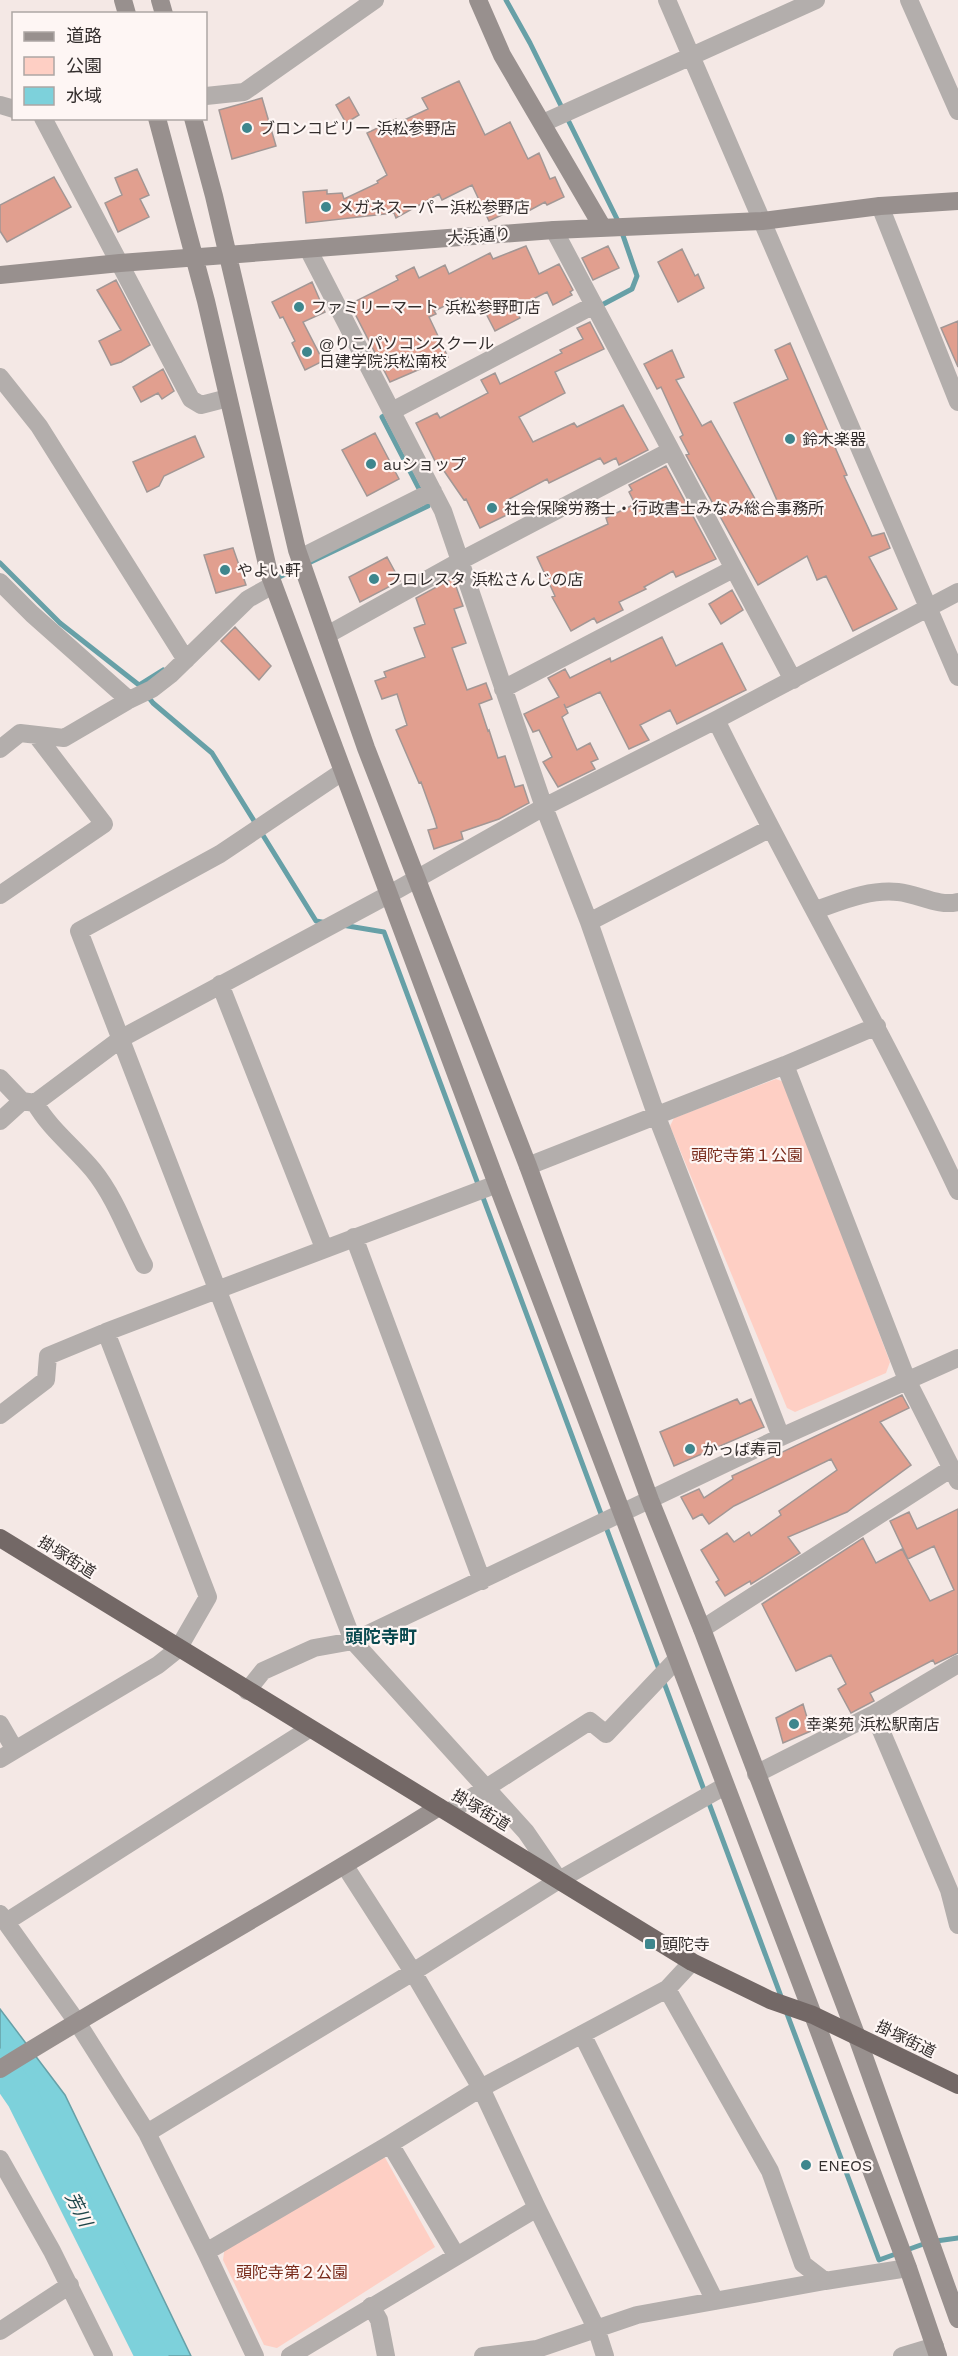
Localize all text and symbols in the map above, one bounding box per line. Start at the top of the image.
legend [12,12,207,120]
text: 道路 [66,25,102,46]
text: 公園 [66,55,102,76]
text: 水域 [66,85,102,106]
place label: ブロンコビリー 浜松参野店 [259,119,456,138]
marker: ブロンコビリー 浜松参野店 [240,121,254,135]
place label: メガネスーパー浜松参野店 [338,198,530,217]
marker: メガネスーパー浜松参野店 [319,200,333,214]
street label: 大浜通り [446,224,512,248]
place label: ファミリーマート 浜松参野町店 [311,298,540,317]
marker: ファミリーマート 浜松参野町店 [292,300,306,314]
place label: @りこパソコンスクール 日建学院浜松南校 [319,334,494,371]
marker: @りこパソコンスクール 日建学院浜松南校 [300,345,314,359]
place label: 鈴木楽器 [802,430,866,449]
marker: 鈴木楽器 [783,432,797,446]
place label: auショップ [383,455,466,474]
marker: auショップ [364,457,378,471]
place label: 社会保険労務士・行政書士みなみ総合事務所 [504,499,824,518]
marker: 社会保険労務士・行政書士みなみ総合事務所 [485,501,499,515]
place label: やよい軒 [237,561,301,580]
marker: やよい軒 [218,563,232,577]
place label: フロレスタ 浜松さんじの店 [386,570,583,589]
marker: フロレスタ 浜松さんじの店 [367,572,381,586]
park label: 頭陀寺第１公園 [691,1146,803,1165]
place label: かっぱ寿司 [702,1440,782,1459]
marker: かっぱ寿司 [683,1442,697,1456]
street label: 掛塚街道 [35,1532,99,1582]
district label: 頭陀寺町 [345,1626,417,1647]
place label: 幸楽苑 浜松駅南店 [806,1715,939,1734]
marker: 幸楽苑 浜松駅南店 [787,1717,801,1731]
street label: 掛塚街道 [449,1785,513,1835]
place label: 頭陀寺 [662,1935,710,1954]
marker: 頭陀寺 [643,1937,657,1951]
street label: 掛塚街道 [873,2016,939,2062]
place label: ENEOS [818,2156,872,2175]
marker: ENEOS [799,2158,813,2172]
water label: 芳川 [61,2188,97,2232]
park label: 頭陀寺第２公園 [236,2263,348,2282]

